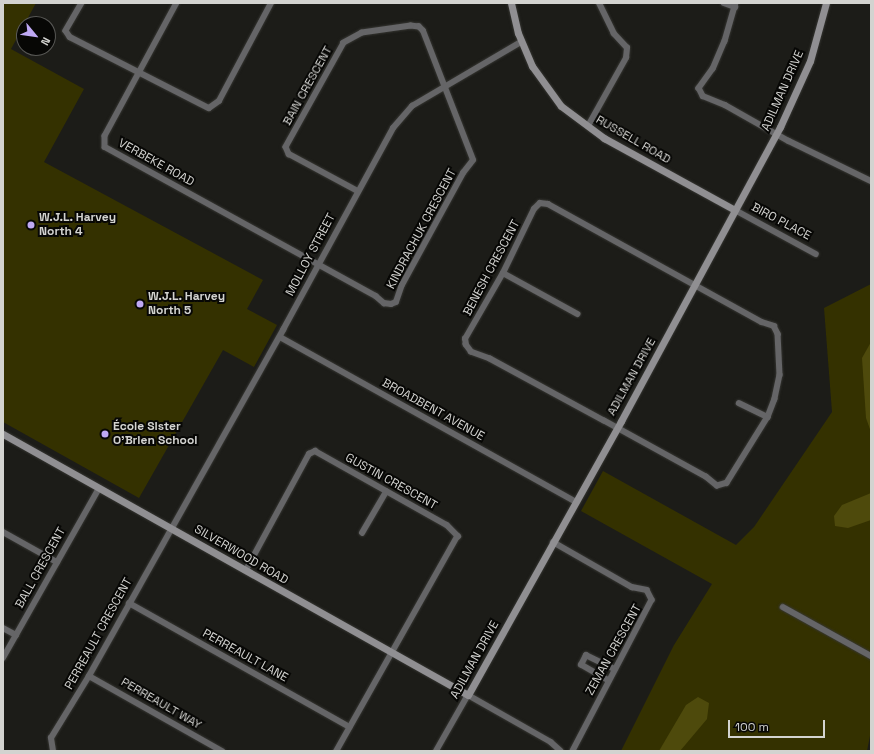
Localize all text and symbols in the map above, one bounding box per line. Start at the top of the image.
north arrow [16,16,56,56]
text: N [38,35,54,48]
street label: BAIN CRESCENT [280,44,336,128]
street label: ADILMAN DRIVE [759,49,807,133]
street label: RUSSELL ROAD [593,113,673,167]
street label: VERBEKE ROAD [116,136,196,190]
street label: KINDRACHUK CRESCENT [384,166,460,292]
street label: BIRO PLACE [749,200,813,244]
place label: W.J.L. Harvey North 4 [39,211,116,239]
street label: MOLLOY STREET [283,211,339,299]
street label: BENESH CRESCENT [461,218,523,318]
marker: W.J.L. Harvey North 4 [26,220,36,230]
place label: W.J.L. Harvey North 5 [148,290,225,318]
marker: W.J.L. Harvey North 5 [135,299,145,309]
street label: ADILMAN DRIVE [605,336,659,418]
street label: BROADBENT AVENUE [379,376,487,444]
place label: École Sister O'Brien School [113,420,197,448]
marker: École Sister O'Brien School [100,429,110,439]
street label: GUSTIN CRESCENT [343,451,439,513]
street label: SILVERWOOD ROAD [192,522,290,588]
street label: BALL CRESCENT [13,525,69,611]
street label: PERREAULT CRESCENT [62,576,136,692]
street label: ZEMAN CRESCENT [583,602,645,698]
street label: ADILMAN DRIVE [448,619,502,701]
street label: PERREAULT LANE [200,627,290,685]
street label: PERREAULT WAY [118,675,204,733]
scale bar [730,712,827,738]
text: 100 m [735,719,769,735]

